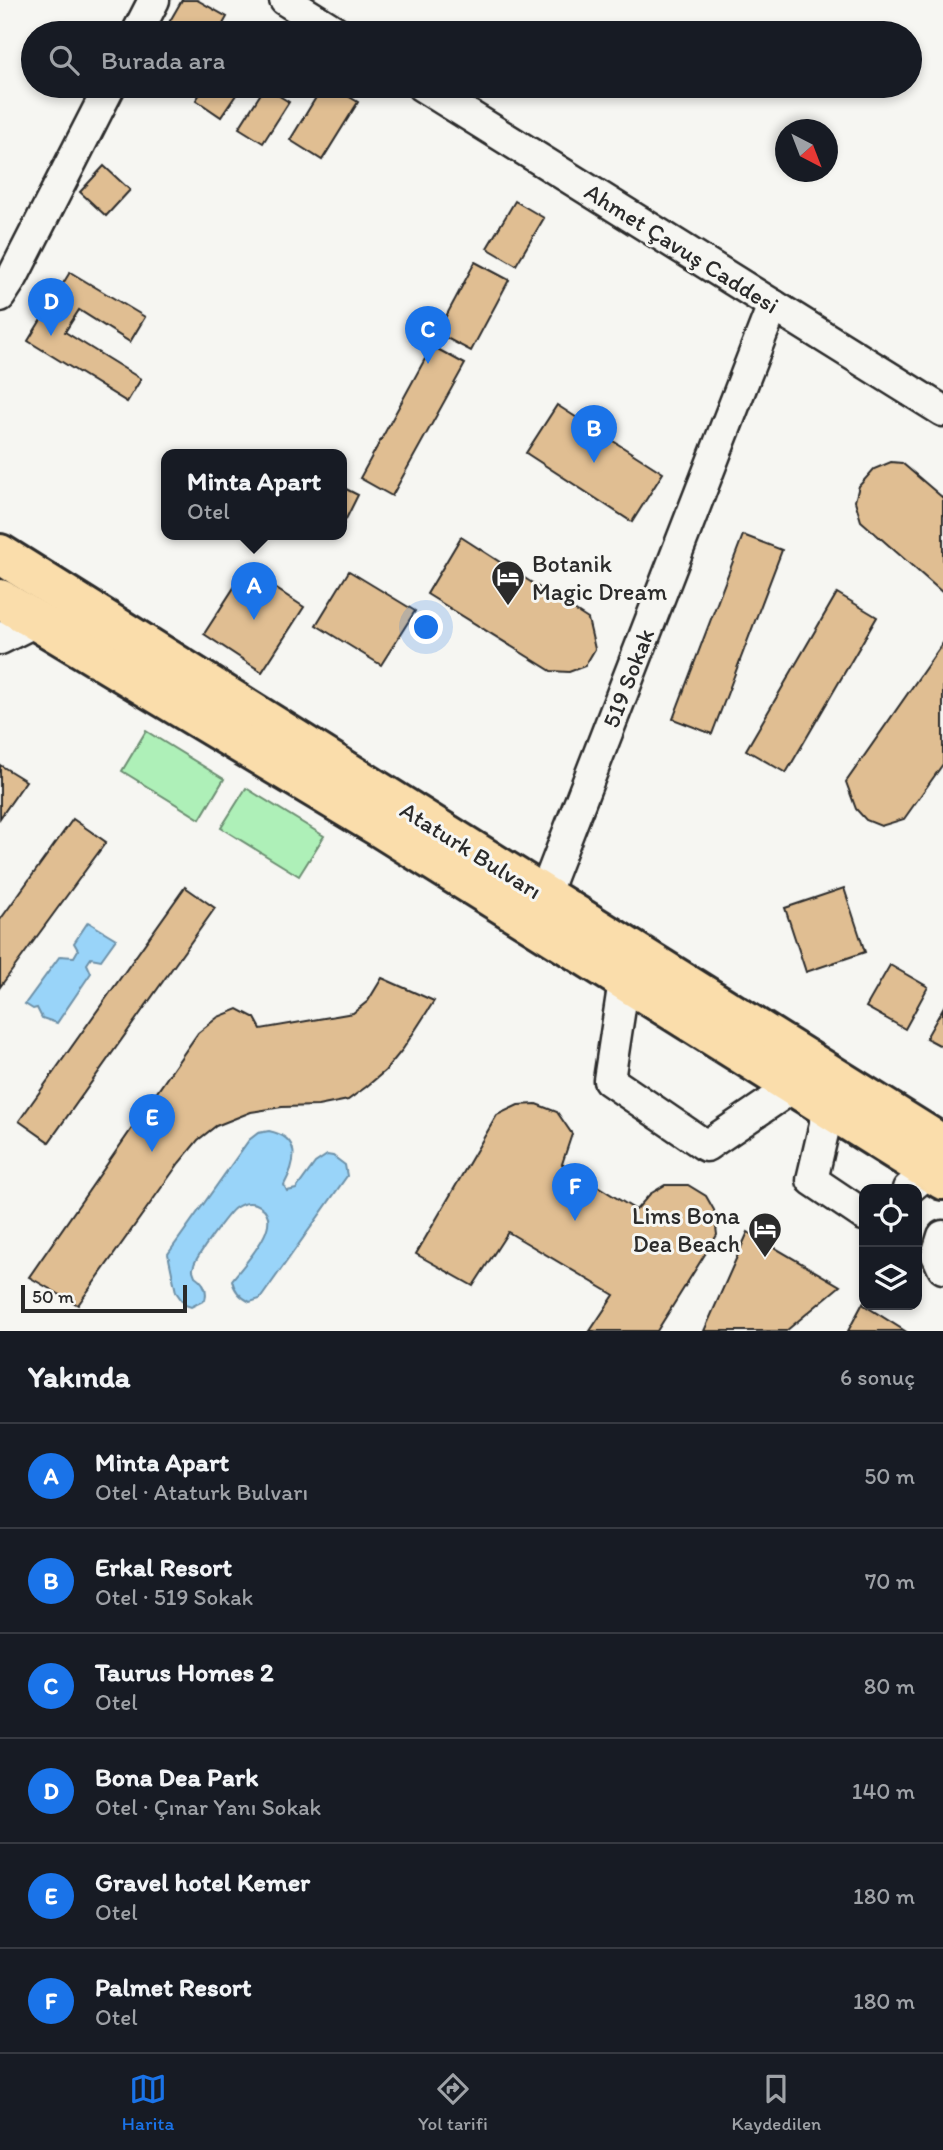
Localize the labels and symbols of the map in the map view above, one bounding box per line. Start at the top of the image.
north arrow [775,119,838,182]
street label: Ahmet Çavuş Caddesi [580,177,784,319]
pin: D [28,278,74,336]
pin: C [405,306,451,364]
pin: B [571,405,617,463]
place label: Botanik Magic Dream [532,549,667,606]
hotel icon: Botanik Magic Dream [489,558,527,607]
pin: A [231,562,277,620]
your location [409,610,443,644]
street label: 519 Sokak [596,624,660,732]
street label: Ataturk Bulvarı [395,795,547,905]
pin: E [129,1094,175,1152]
pin: F [552,1163,598,1221]
place label: Lims Bona Dea Beach [632,1201,741,1258]
hotel icon: Lims Bona Dea Beach [746,1210,784,1259]
scale bar [21,1282,187,1314]

